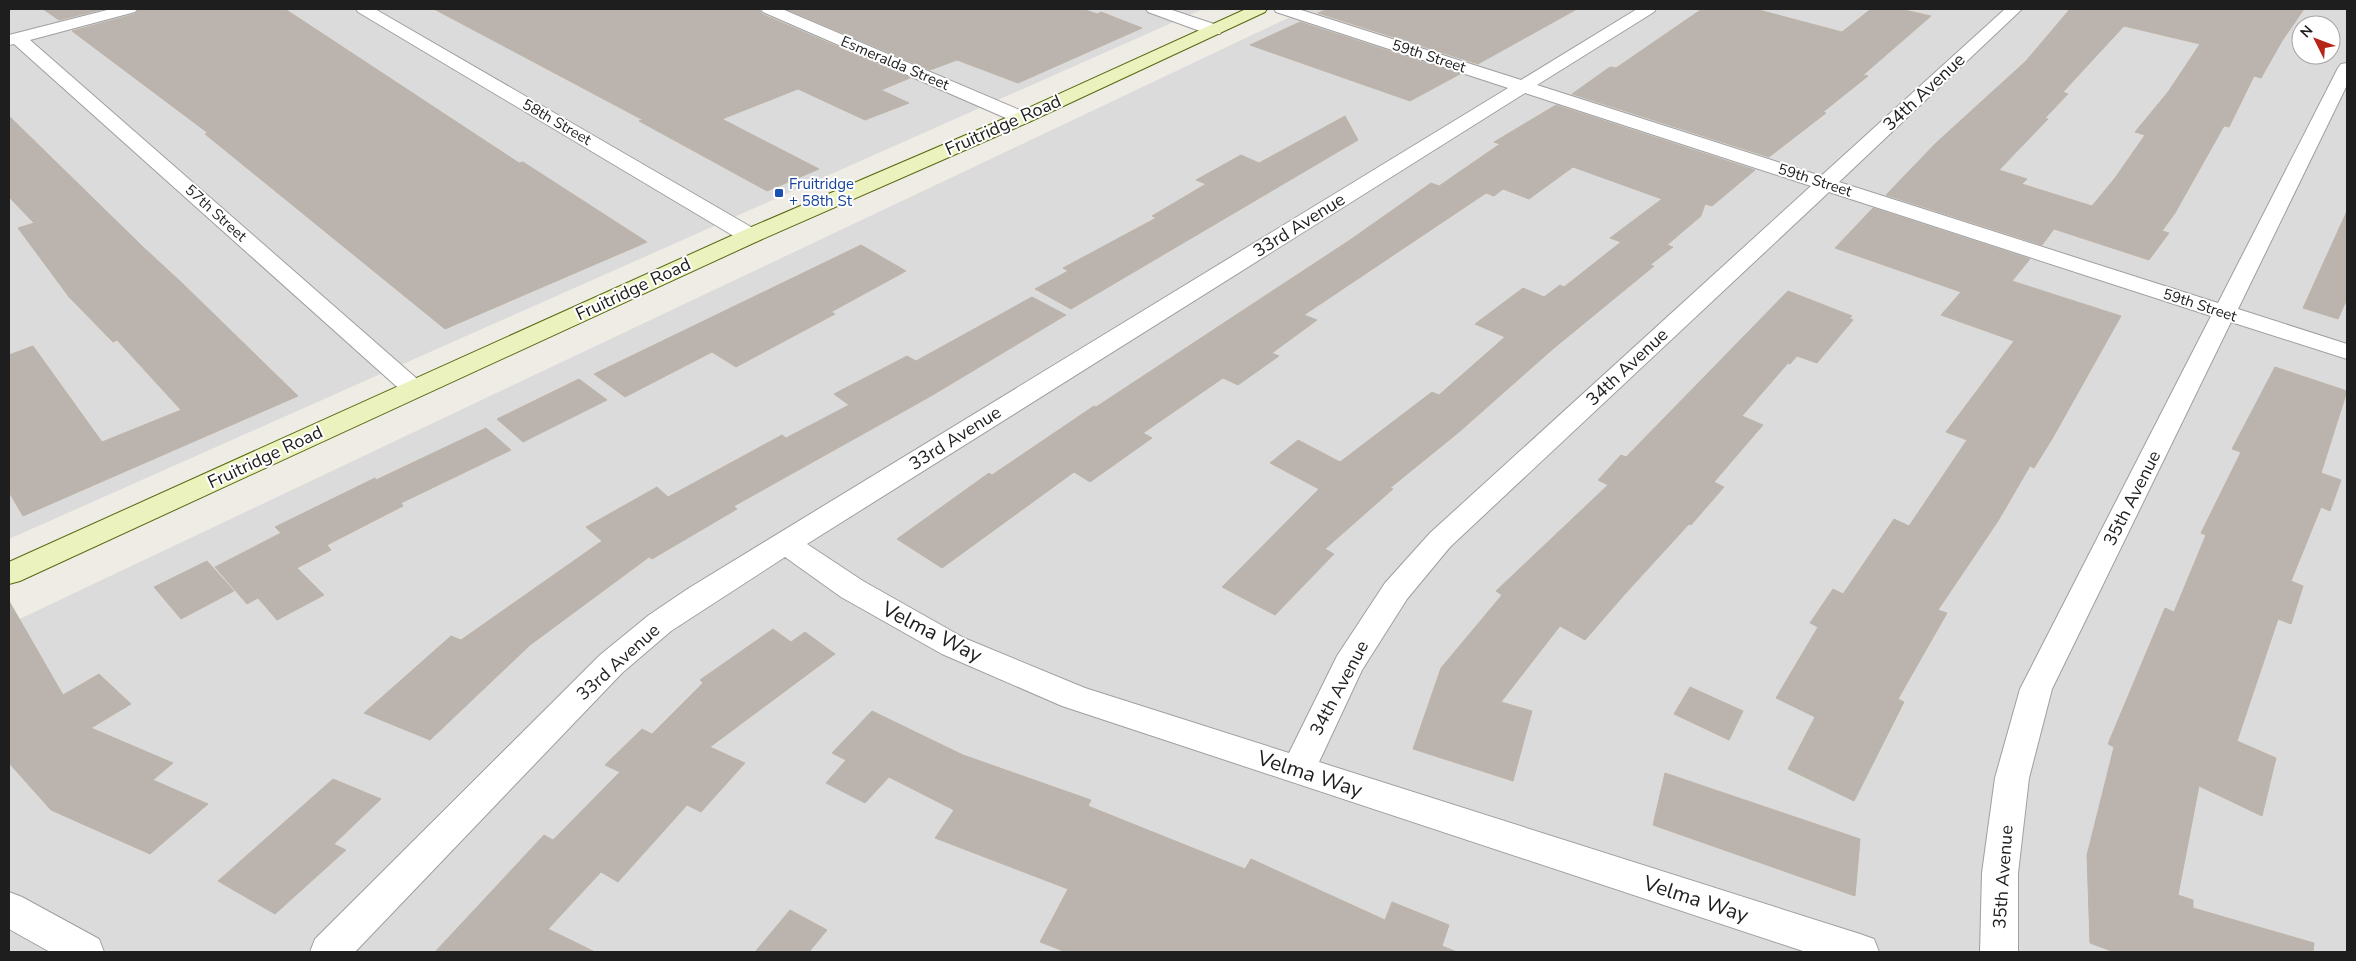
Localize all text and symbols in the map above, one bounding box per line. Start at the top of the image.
north arrow [2291,15,2341,65]
text: N [2296,21,2317,42]
street label: Esmeralda Street [838,31,953,95]
street label: 59th Street [1390,35,1469,78]
street label: 34th Avenue [1878,48,1970,136]
street label: Fruitridge Road [941,89,1065,161]
street label: 58th Street [519,94,596,150]
street label: 59th Street [1776,159,1855,202]
place label: Fruitridge + 58th St [789,174,854,211]
street label: 57th Street [181,180,252,247]
marker: Fruitridge + 58th St [773,187,785,199]
street label: 33rd Avenue [1248,187,1350,263]
street label: Fruitridge Road [572,252,694,326]
street label: 59th Street [2161,284,2240,327]
street label: 34th Avenue [1581,323,1673,411]
street label: 33rd Avenue [904,400,1006,476]
street label: Fruitridge Road [204,420,326,494]
street label: 35th Avenue [2098,446,2166,550]
street label: Velma Way [876,594,987,669]
street label: 33rd Avenue [571,618,665,706]
street label: 34th Avenue [1304,636,1374,740]
street label: Velma Way [1253,744,1366,804]
street label: 35th Avenue [1987,824,2019,930]
street label: Velma Way [1639,869,1752,929]

